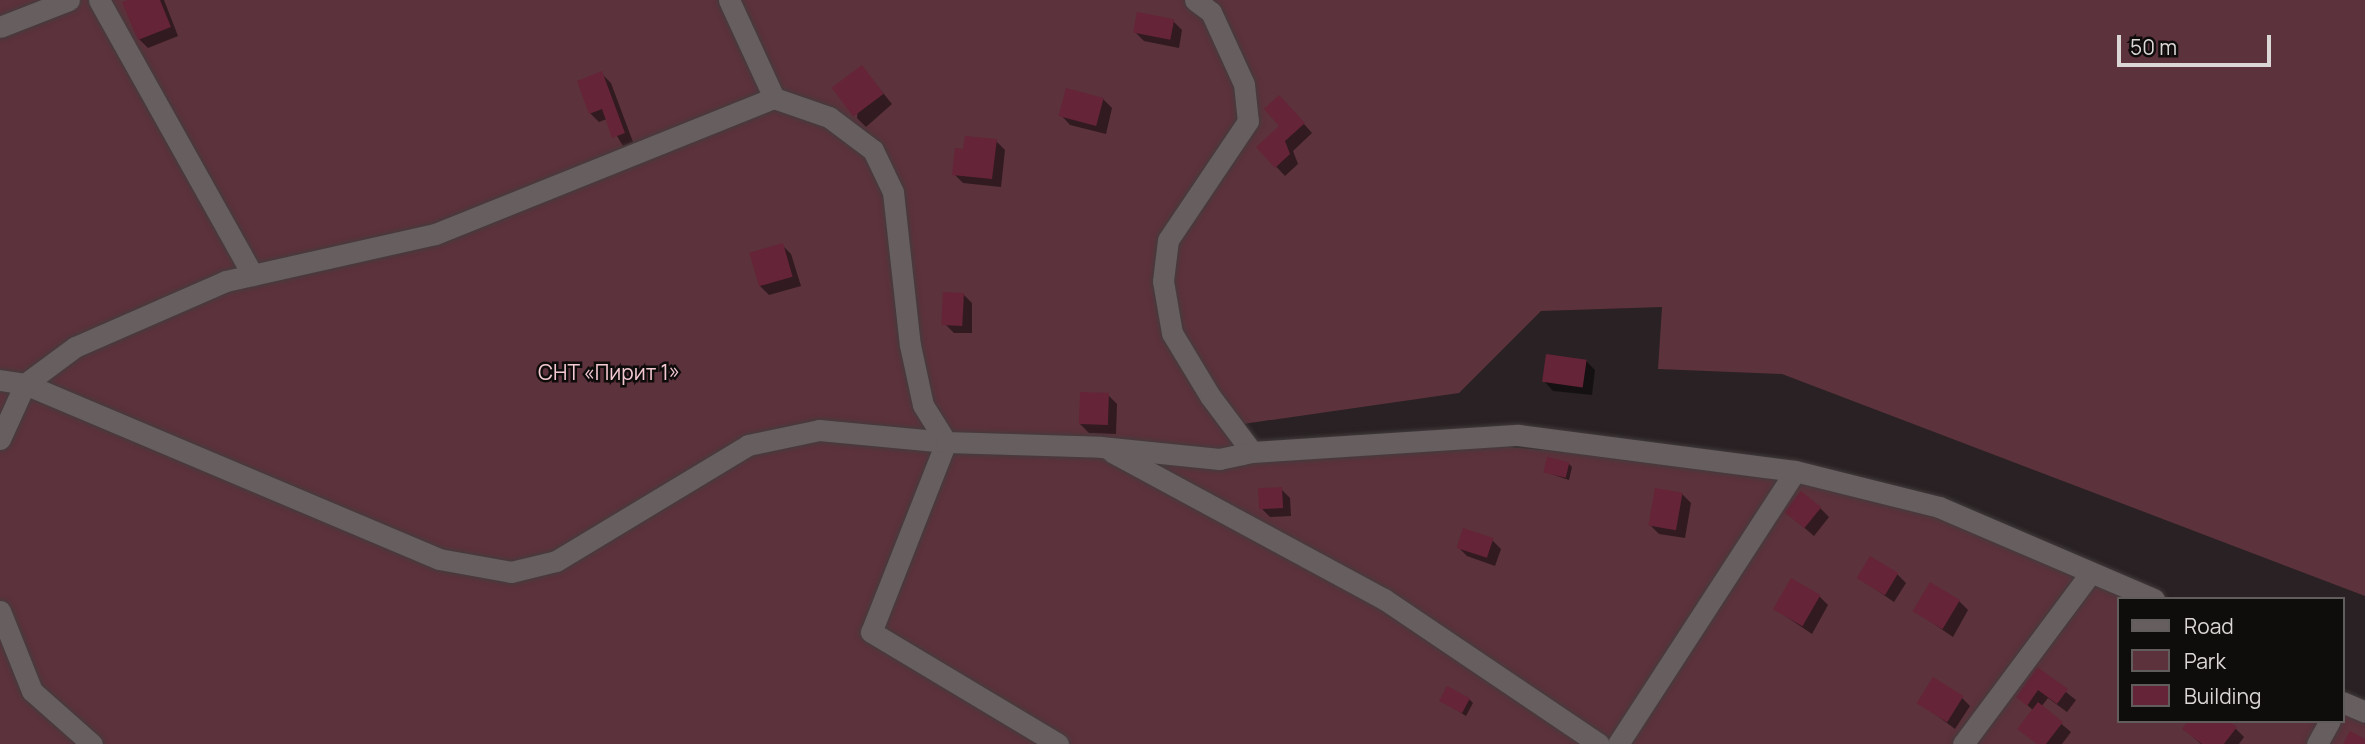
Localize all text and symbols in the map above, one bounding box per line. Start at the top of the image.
scale bar [2120,21,2274,65]
text: 50 m [2130,33,2177,61]
park label: СНТ «Пирит 1» [538,359,680,385]
legend [2116,597,2344,723]
text: Road [2184,612,2234,640]
text: Park [2184,647,2226,675]
text: Building [2184,682,2261,710]

